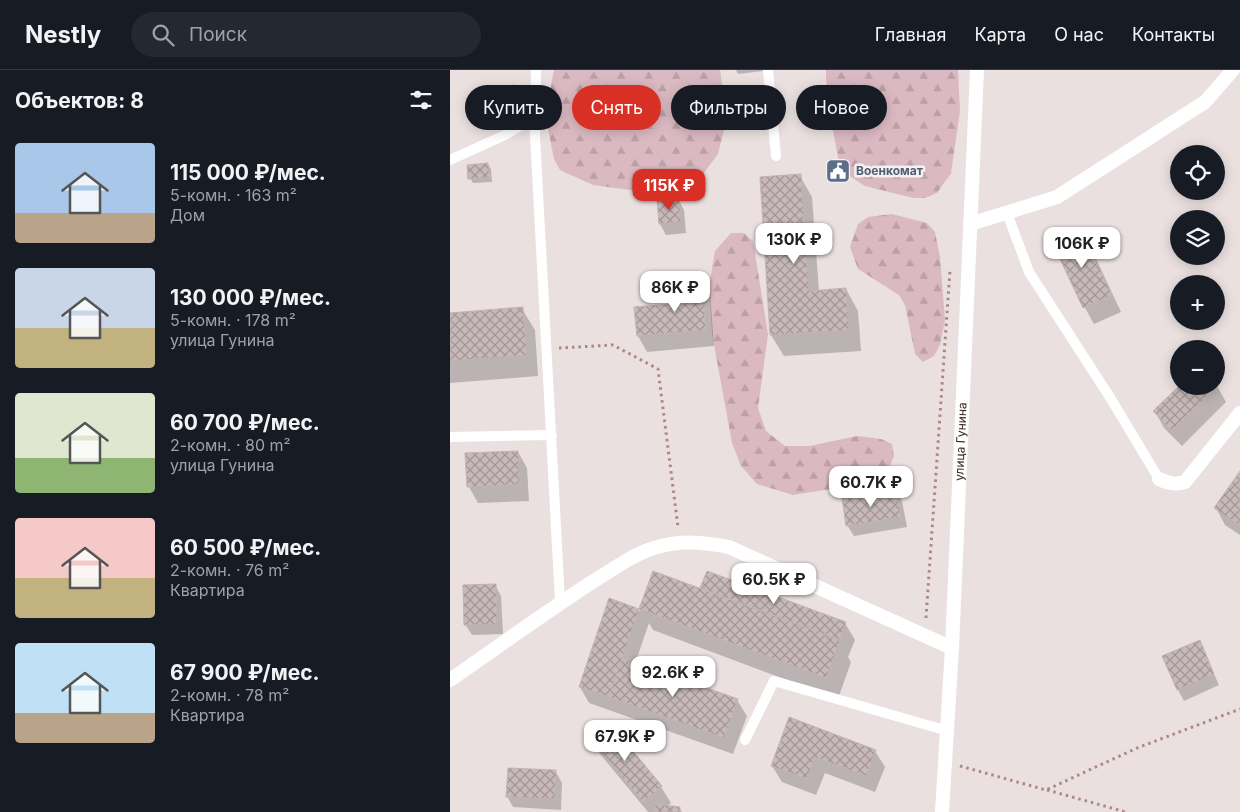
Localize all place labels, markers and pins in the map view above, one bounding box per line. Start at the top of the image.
public building icon: Военкомат [825,158,851,184]
place label: Военкомат [856,163,923,178]
pin: 115K ₽ [628,168,710,211]
pin: 130K ₽ [753,222,835,265]
pin: 106K ₽ [1041,226,1123,269]
pin: 86K ₽ [640,270,710,313]
pin: 60.7K ₽ [825,466,917,508]
pin: 60.5K ₽ [728,562,820,605]
pin: 92.6K ₽ [627,656,719,698]
pin: 67.9K ₽ [579,720,671,762]

